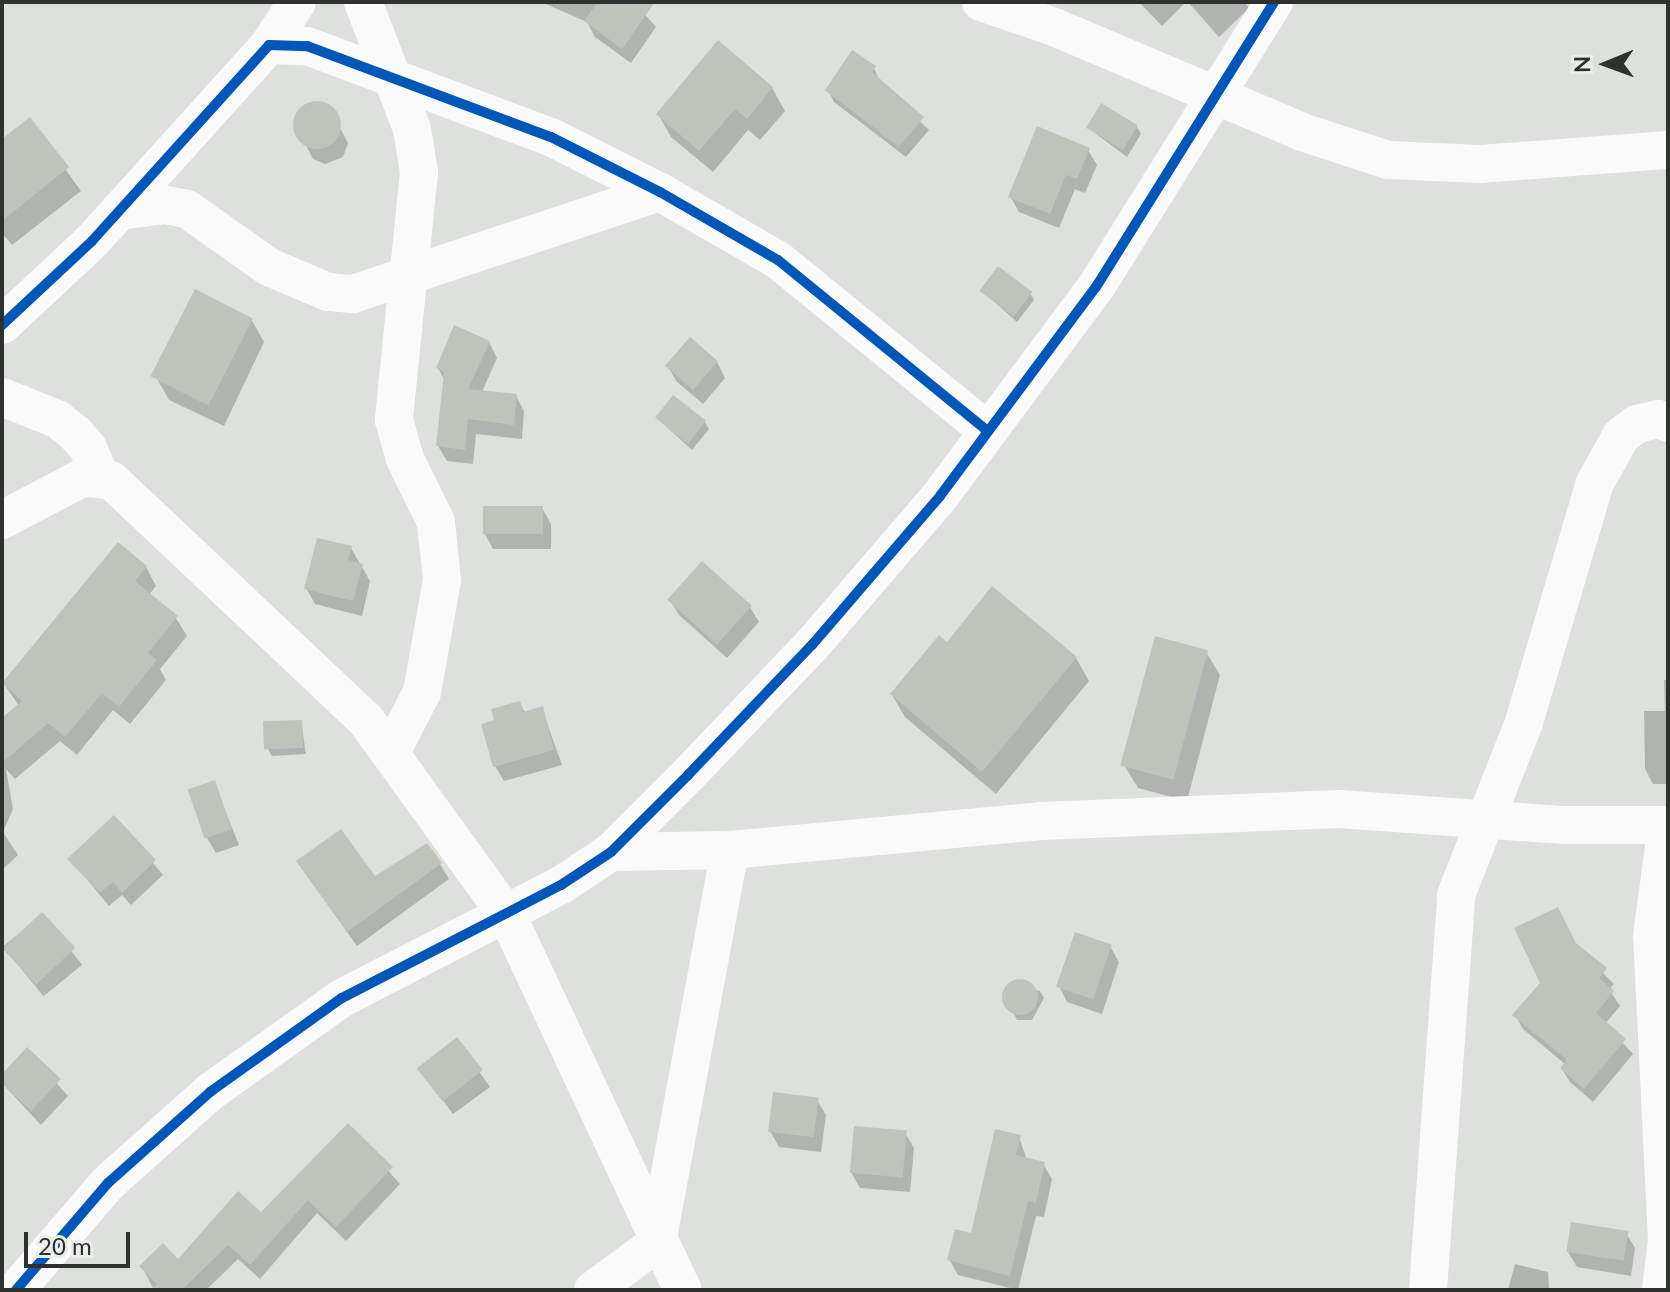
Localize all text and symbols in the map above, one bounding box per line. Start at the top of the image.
north arrow [1566,24,1646,104]
text: N [1568,56,1595,73]
scale bar [28,1216,134,1266]
text: 20 m [38,1231,92,1260]

